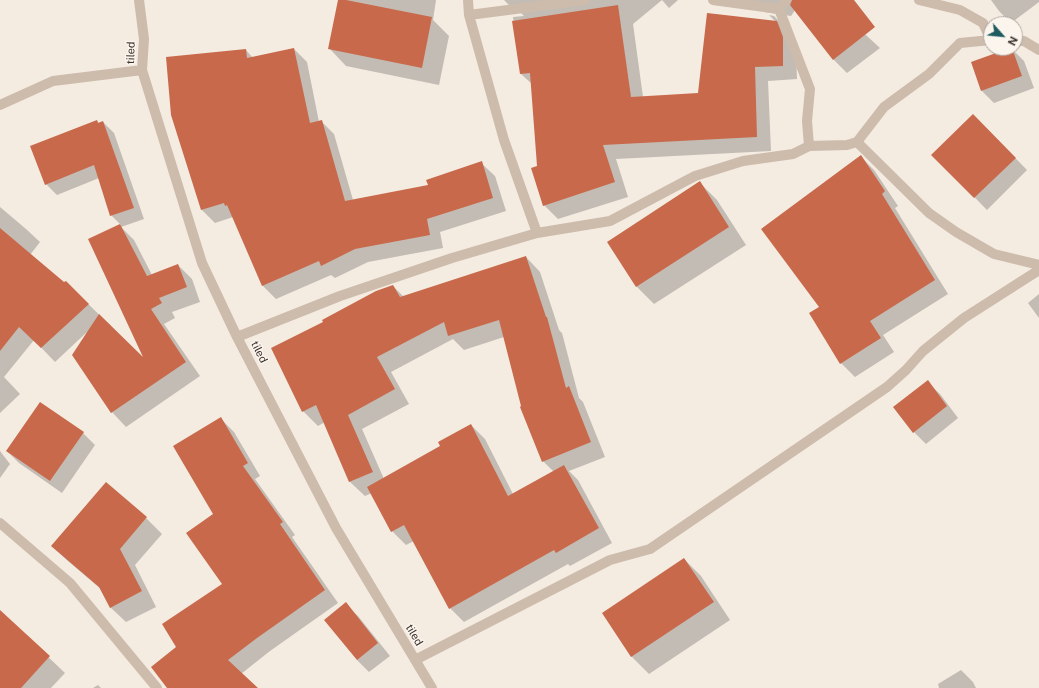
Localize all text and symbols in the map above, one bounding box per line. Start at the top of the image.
north arrow [983,16,1023,56]
text: N [1006,34,1020,48]
street label: tiled [124,41,138,65]
street label: tiled [248,339,270,365]
street label: tiled [402,622,426,648]

